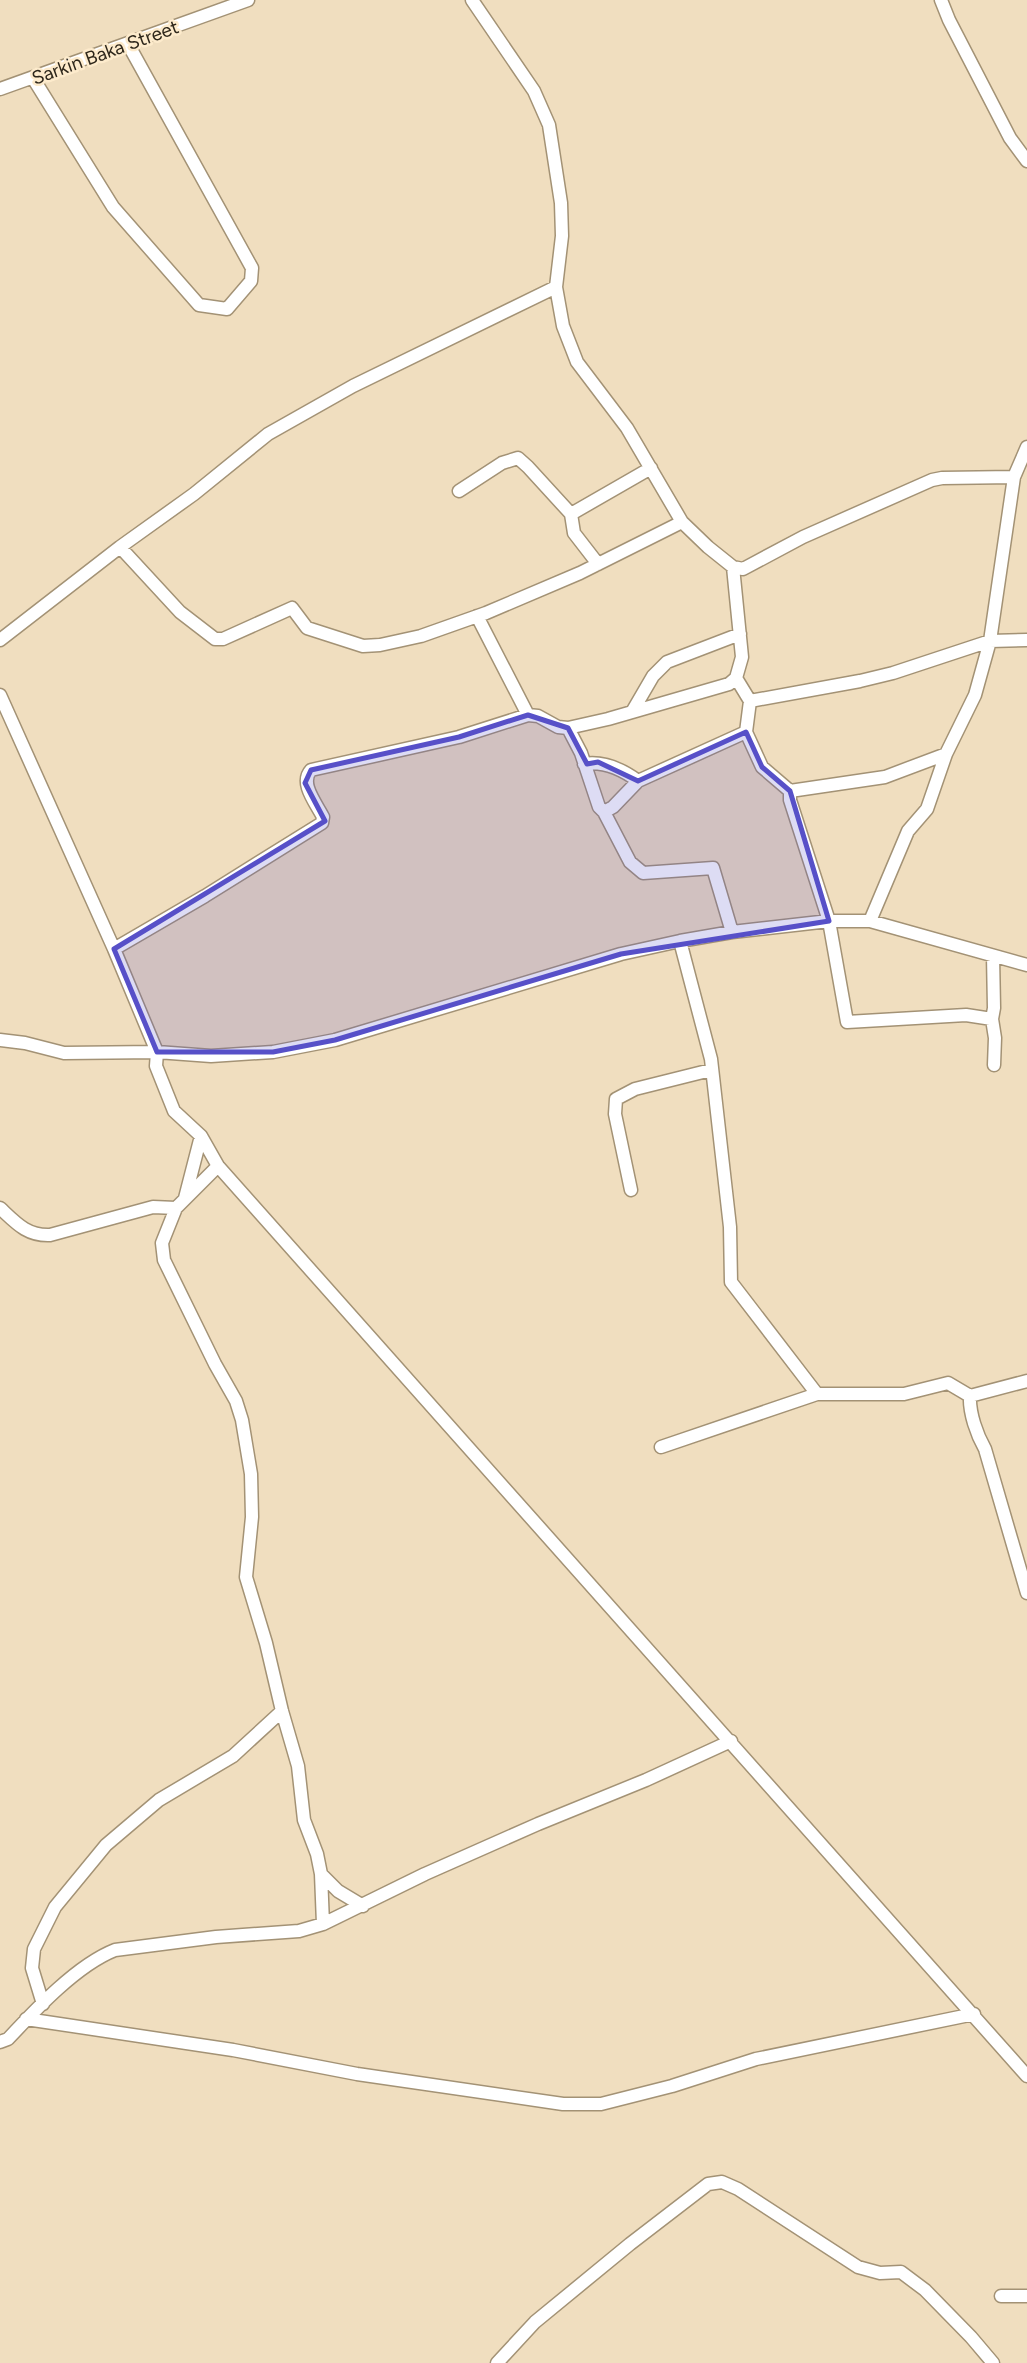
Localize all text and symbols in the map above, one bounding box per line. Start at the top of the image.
street label: Sarkin Baka Street [29,15,182,90]

